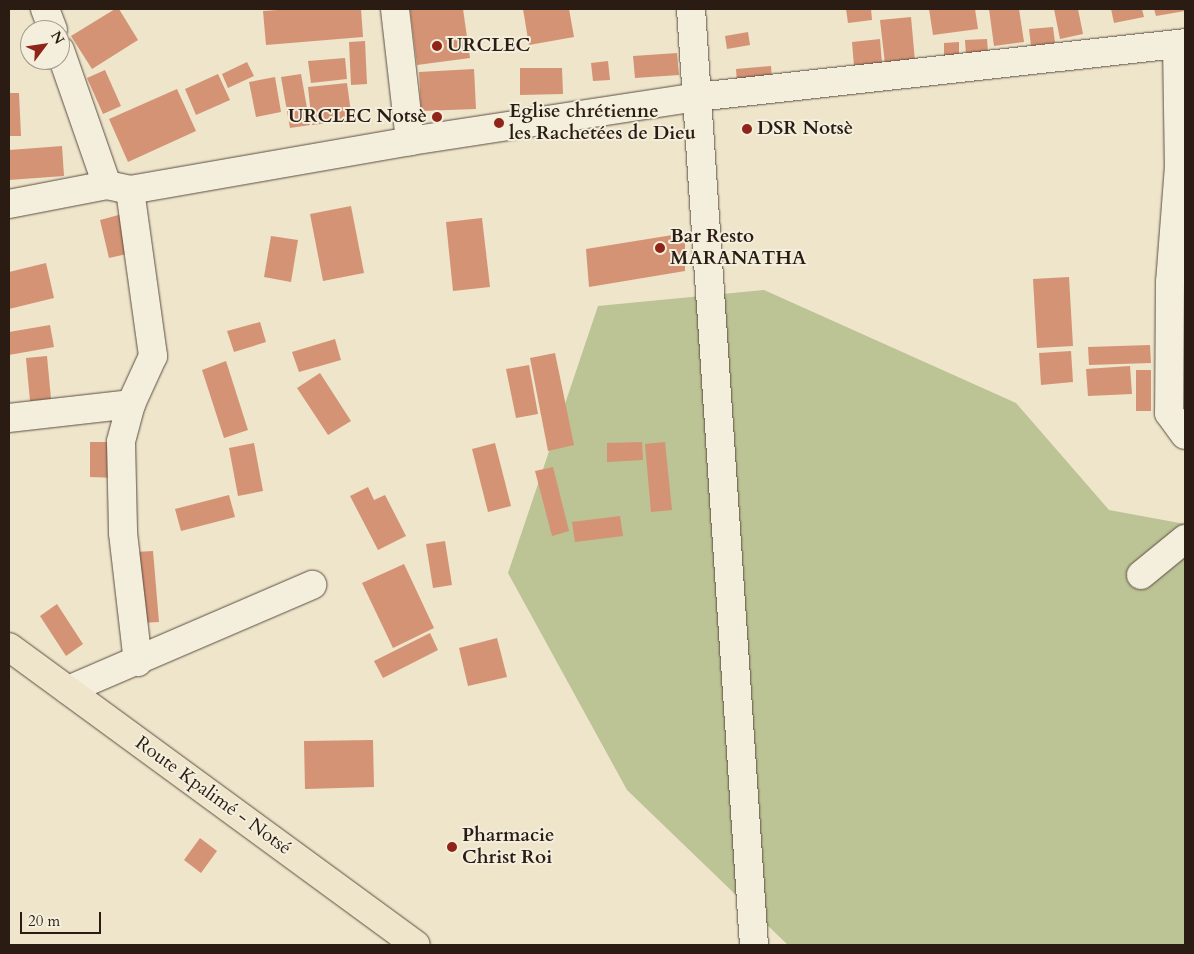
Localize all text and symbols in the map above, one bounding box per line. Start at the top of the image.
north arrow [20,20,70,70]
text: N [46,27,69,48]
place label: URCLEC [447,35,530,57]
marker: URCLEC [431,40,443,52]
place label: Eglise chrétienne les Rachetées de Dieu [509,101,696,145]
place label: URCLEC Notsè [288,106,427,128]
marker: URCLEC Notsè [431,111,443,123]
marker: Eglise chrétienne les Rachetées de Dieu [493,117,505,129]
place label: DSR Notsè [757,118,853,140]
marker: DSR Notsè [741,123,753,135]
place label: Bar Resto MARANATHA [670,226,806,270]
marker: Bar Resto MARANATHA [654,242,666,254]
street label: Route Kpalimé - Notsé [131,732,295,860]
place label: Pharmacie Christ Roi [462,825,555,869]
marker: Pharmacie Christ Roi [446,841,458,853]
scale bar [22,902,104,934]
text: 20 m [28,911,60,931]

